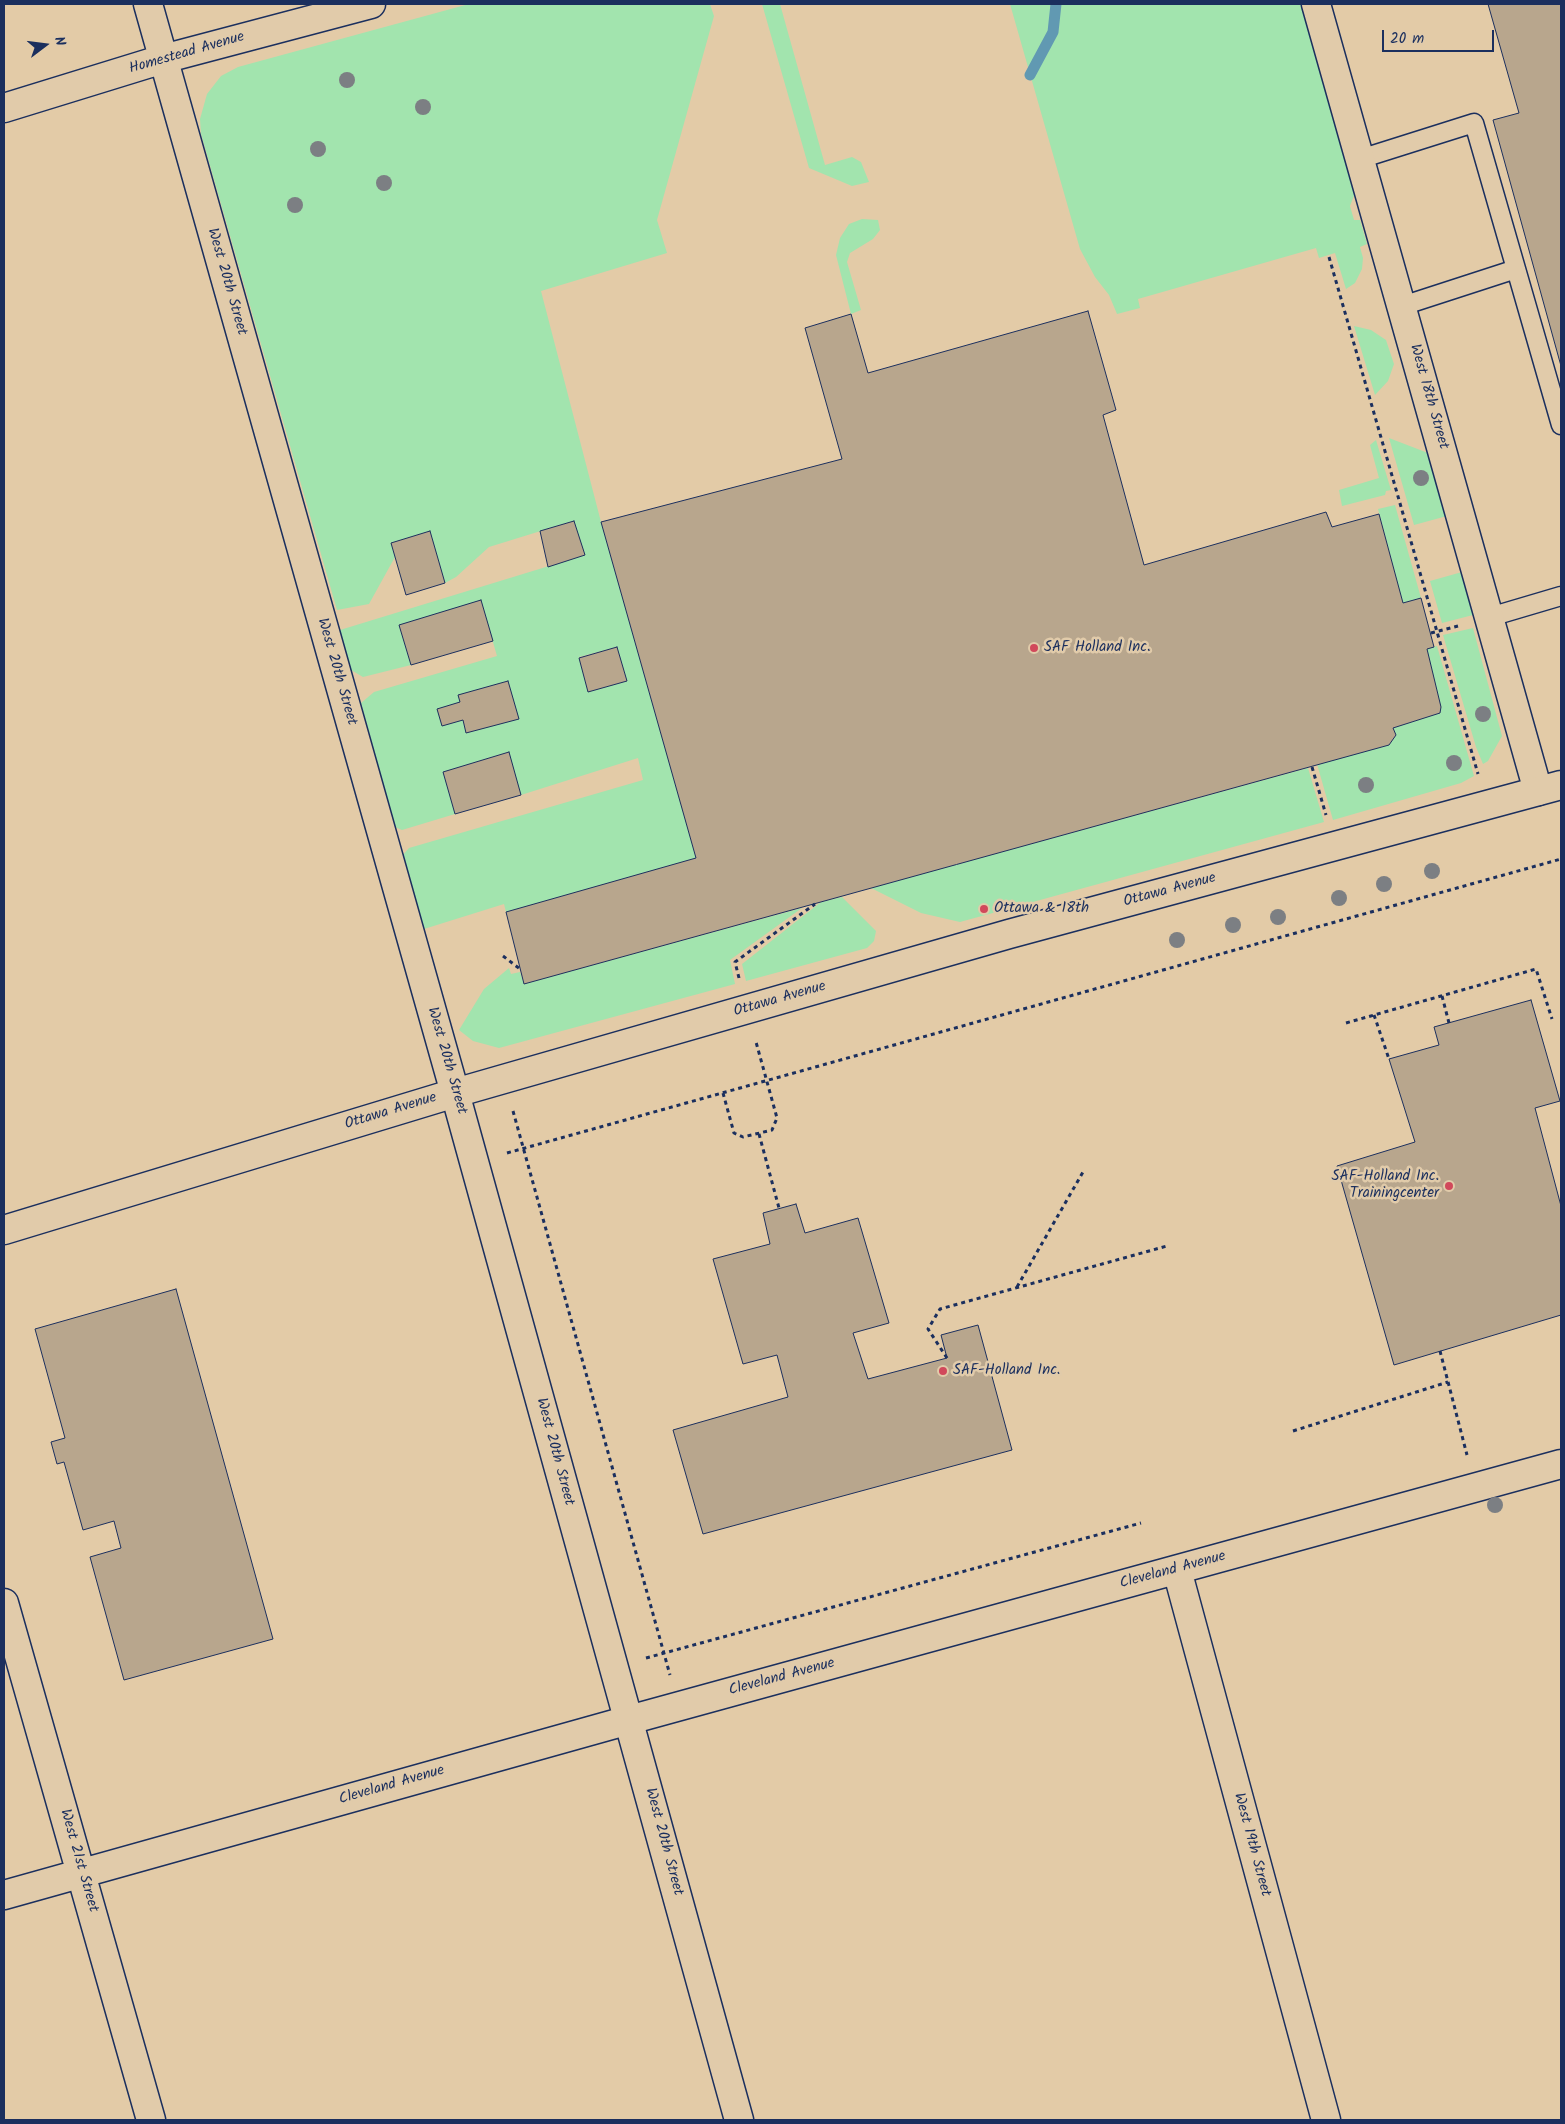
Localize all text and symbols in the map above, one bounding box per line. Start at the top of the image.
north arrow [20,20,70,70]
scale bar [1385,20,1498,52]
text: 20 m [1390,27,1424,51]
street label: Homestead Avenue [127,29,247,79]
text: N [48,34,71,48]
street label: West 20th Street [202,226,250,338]
street label: West 18th Street [1404,342,1452,452]
street label: West 20th Street [312,616,360,728]
place label: SAF Holland Inc. [1044,639,1151,657]
marker: SAF Holland Inc. [1028,642,1040,654]
street label: Ottawa Avenue [1122,870,1218,912]
place label: Ottawa & 18th [994,900,1089,918]
marker: Ottawa & 18th [978,903,990,915]
street label: Ottawa Avenue [732,978,828,1022]
street label: West 20th Street [422,1005,470,1117]
street label: Ottawa Avenue [343,1089,439,1135]
place label: SAF-Holland Inc. Trainingcenter [1332,1168,1439,1203]
marker: SAF-Holland Inc. Trainingcenter [1443,1180,1455,1192]
place label: SAF-Holland Inc. [953,1362,1060,1380]
marker: SAF-Holland Inc. [937,1365,949,1377]
street label: West 20th Street [531,1396,577,1508]
street label: Cleveland Avenue [1118,1548,1228,1594]
street label: Cleveland Avenue [727,1655,837,1701]
street label: Cleveland Avenue [337,1762,447,1810]
street label: West 20th Street [640,1786,686,1898]
street label: West 19th Street [1229,1791,1273,1899]
street label: West 21st Street [55,1807,101,1915]

